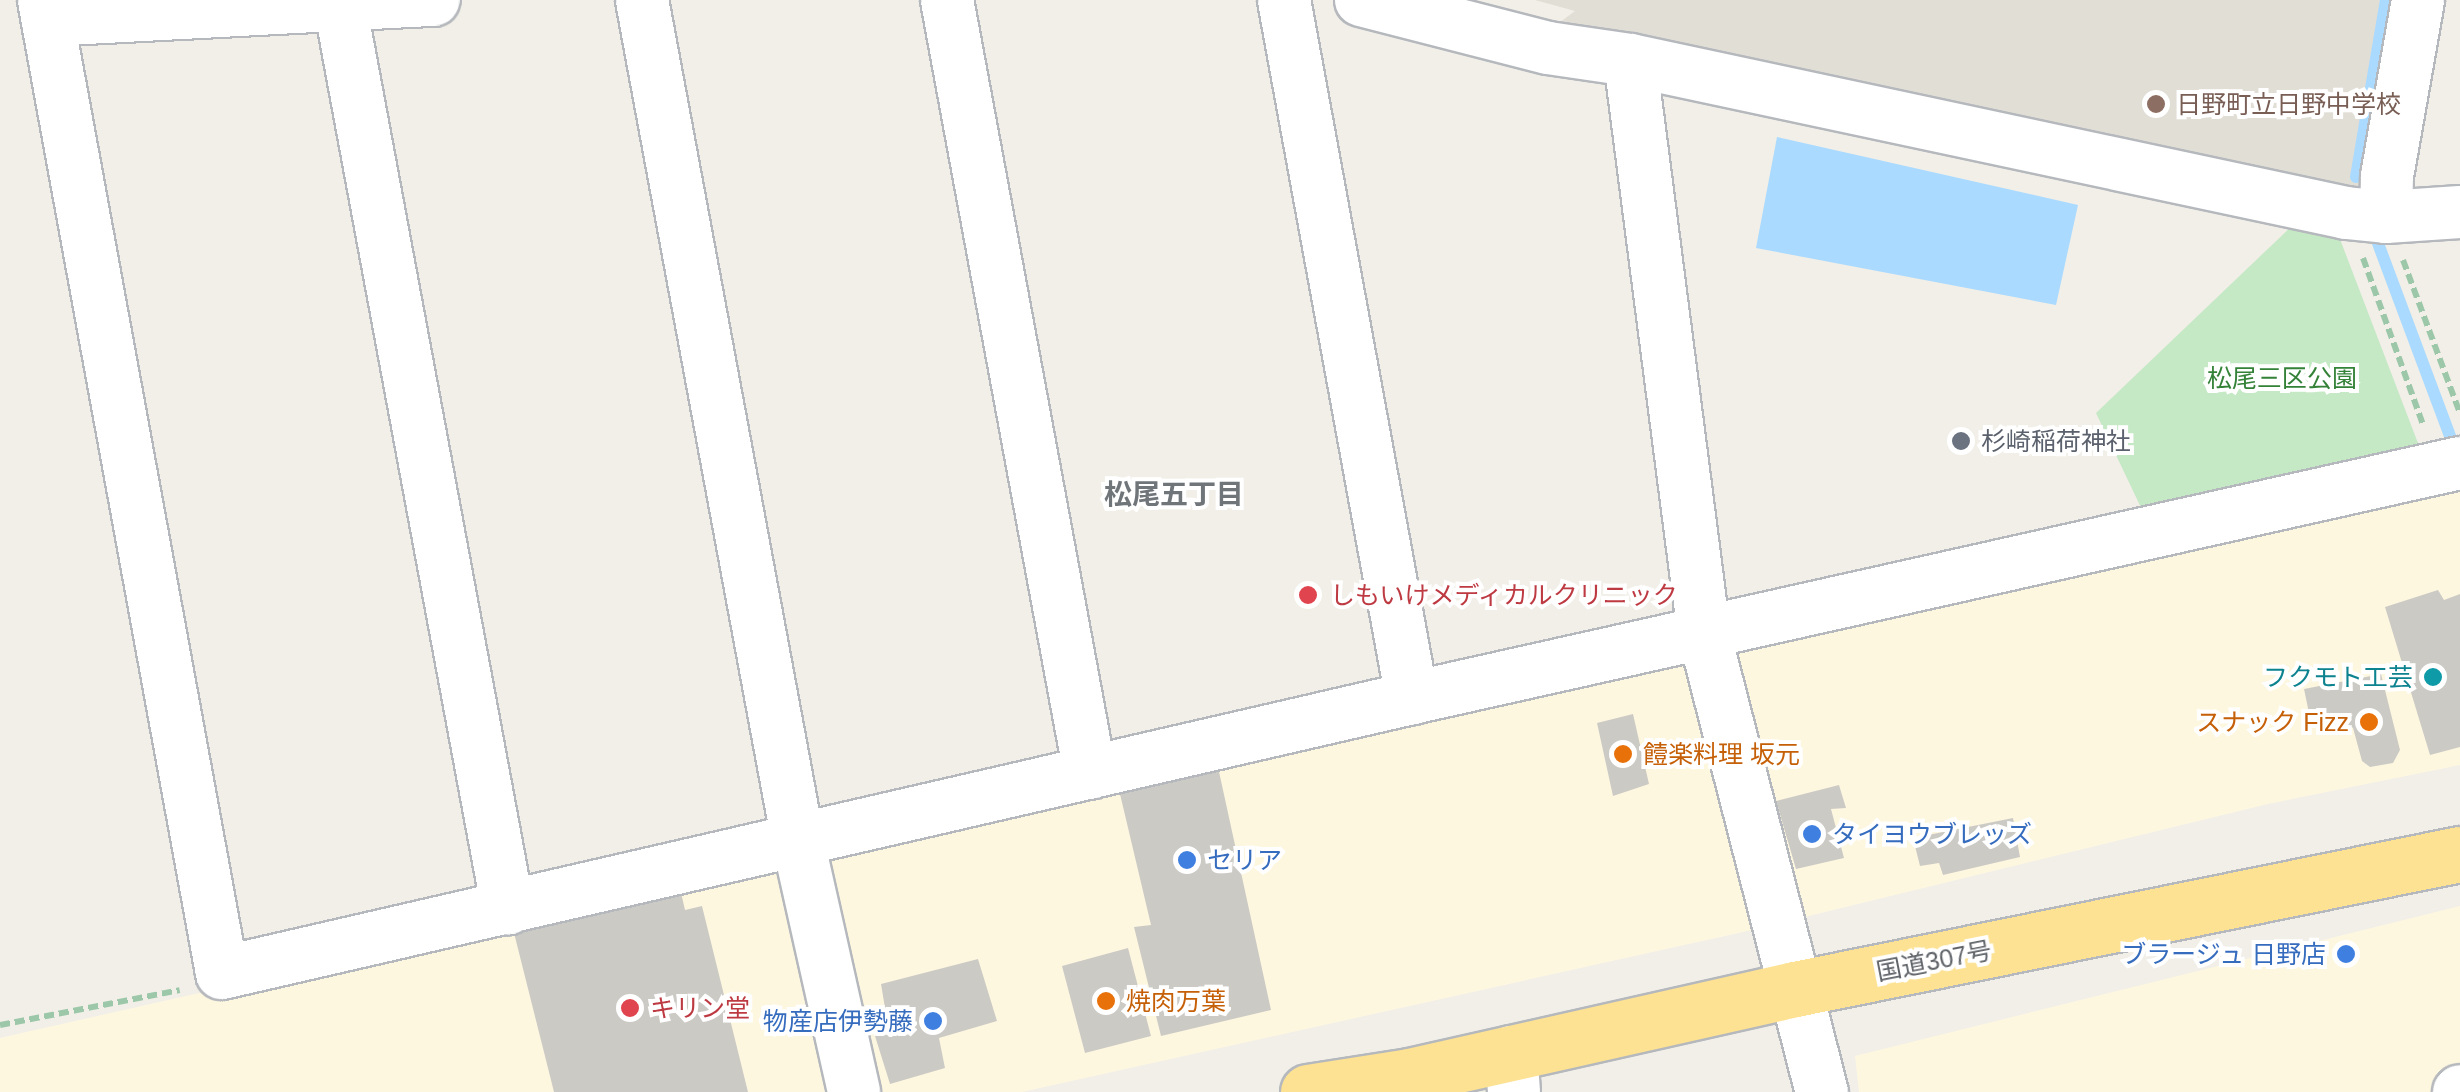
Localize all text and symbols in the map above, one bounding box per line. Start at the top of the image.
place label: 日野町立日野中学校 [2176,89,2401,119]
marker: 日野町立日野中学校 [2145,93,2167,115]
park label: 松尾三区公園 [2207,363,2357,393]
place label: 杉崎稲荷神社 [1981,426,2131,456]
marker: 杉崎稲荷神社 [1950,430,1972,452]
district label: 松尾五丁目 [1104,478,1244,512]
place label: しもいけメディカルクリニック [1330,580,1680,610]
marker: しもいけメディカルクリニック [1295,582,1321,608]
place label: フクモト工芸 [2263,662,2413,692]
marker: フクモト工芸 [2422,666,2444,688]
place label: スナック Fizz [2196,707,2349,737]
marker: スナック Fizz [2358,711,2380,733]
place label: 饐楽料理 坂元 [1643,739,1800,769]
marker: 饐楽料理 坂元 [1612,743,1634,765]
place label: タイヨウブレッズ [1832,819,2032,849]
marker: タイヨウブレッズ [1801,823,1823,845]
place label: セリア [1207,845,1282,875]
marker: セリア [1176,849,1198,871]
street label: 国道307号 [1874,935,1994,987]
place label: ブラージュ 日野店 [2119,939,2326,969]
marker: ブラージュ 日野店 [2335,943,2357,965]
place label: 焼肉万葉 [1126,986,1226,1016]
marker: 焼肉万葉 [1095,990,1117,1012]
place label: キリン堂 [650,993,750,1023]
marker: キリン堂 [619,997,641,1019]
place label: 物産店伊勢藤 [763,1006,913,1036]
marker: 物産店伊勢藤 [922,1010,944,1032]

